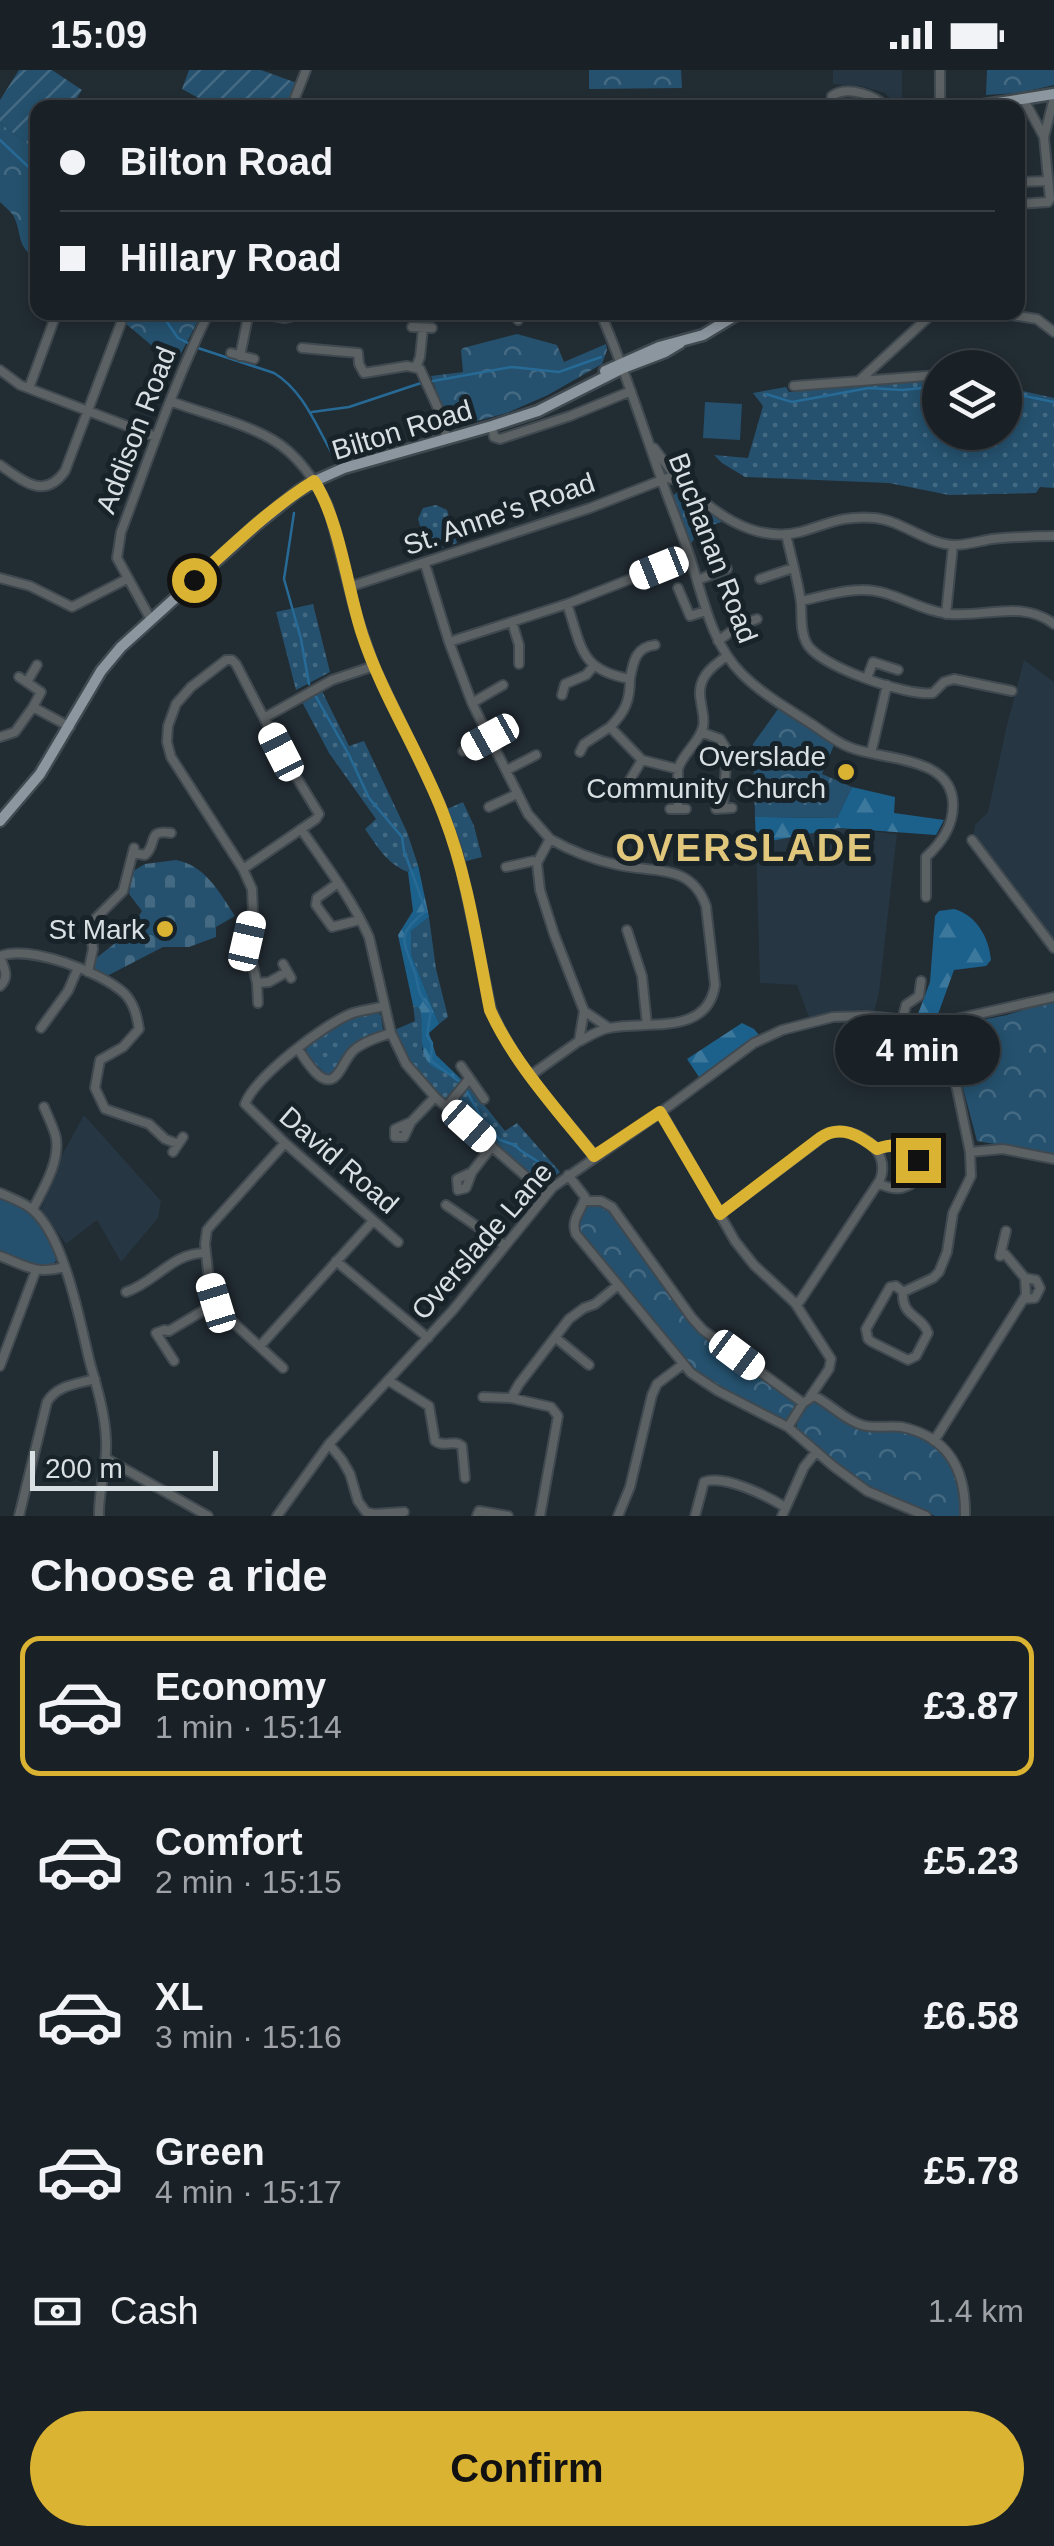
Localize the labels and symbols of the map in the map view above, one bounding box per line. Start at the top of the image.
street label: Addison Road [90,342,182,518]
street label: Bilton Road [328,394,476,466]
street label: Buchanan Road [663,449,763,647]
street label: St. Anne's Road [399,467,599,561]
car [626,543,692,593]
route start [172,558,217,603]
car [456,709,524,765]
car [254,718,308,786]
place label: Overslade Community Church [586,741,826,804]
marker: Overslade Community Church [835,761,857,783]
district label: OVERSLADE [616,827,874,869]
car [226,908,268,974]
place label: St Mark [49,914,146,945]
marker: St Mark [154,918,176,940]
callout: 4 min [836,1015,1000,1085]
car [437,1095,501,1157]
street label: David Road [274,1100,404,1220]
route end [896,1138,941,1183]
street label: Overslade Lane [405,1156,559,1326]
car [193,1270,239,1336]
car [704,1325,770,1385]
scale bar [30,1446,218,1490]

